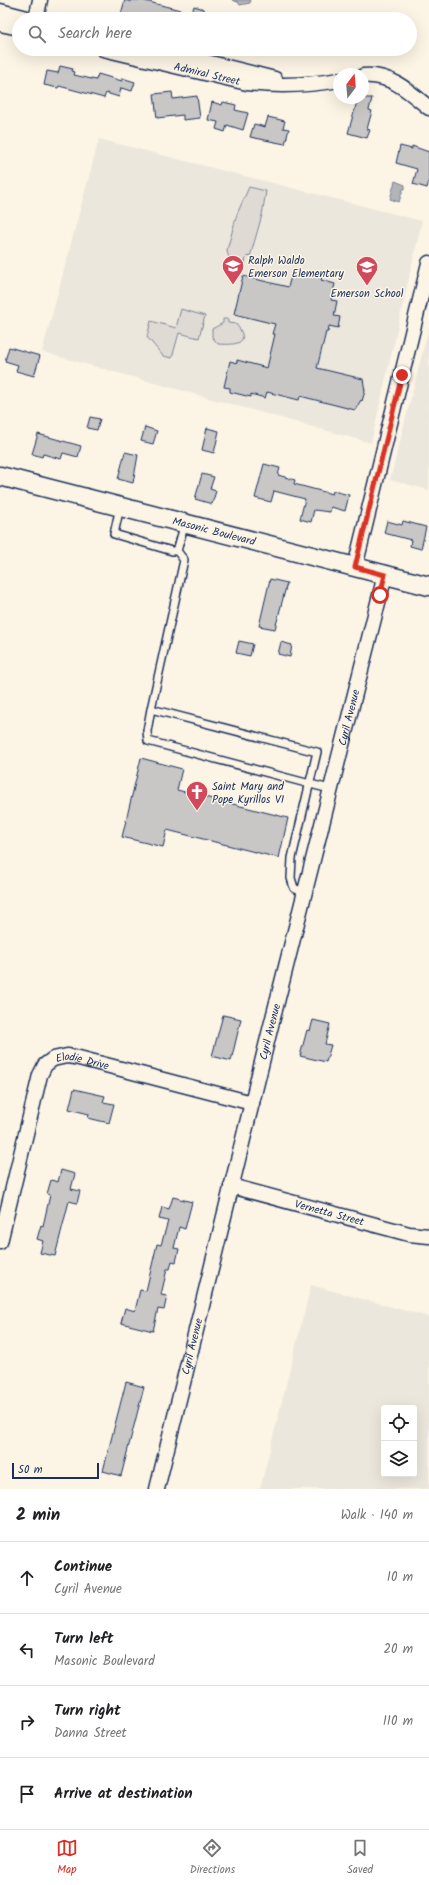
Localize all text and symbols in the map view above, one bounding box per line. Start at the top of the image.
search box [12,12,417,56]
text: Search here [58,22,132,46]
icon: search [26,23,48,45]
street label: Admiral Street [172,58,243,91]
north arrow [333,68,369,104]
place label: Ralph Waldo Emerson Elementary [248,252,344,283]
school or university icon: Ralph Waldo Emerson Elementary [220,253,246,286]
school or university icon: Emerson School [354,254,380,287]
place label: Emerson School [330,285,404,303]
route end [393,366,411,384]
street label: Masonic Boulevard [170,513,258,551]
route start [371,586,389,604]
street label: Cyril Avenue [334,687,365,748]
place label: Saint Mary and Pope Kyrillos VI [212,778,284,809]
church icon: Saint Mary and Pope Kyrillos VI [184,779,210,812]
street label: Cyril Avenue [255,1002,286,1062]
street label: Elodie Drive [54,1048,111,1076]
street label: Vernetta Street [292,1196,367,1232]
street label: Cyril Avenue [177,1316,208,1377]
map controls [381,1405,417,1477]
button: locate [381,1405,417,1441]
button: layers [381,1441,417,1477]
scale bar [12,1461,99,1480]
text: 50 m [18,1461,43,1479]
text: 2 min [16,1502,60,1529]
text: Walk · 140 m [341,1505,413,1526]
text: Continue [54,1555,112,1579]
icon: ahead [16,1567,38,1589]
text: 10 m [387,1567,413,1588]
text: Cyril Avenue [54,1579,122,1600]
text: Turn left [54,1627,114,1651]
icon: left [16,1639,38,1661]
text: 20 m [383,1639,413,1660]
text: Masonic Boulevard [54,1651,155,1672]
text: Turn right [54,1699,121,1723]
icon: right [16,1711,38,1733]
text: 110 m [383,1711,413,1732]
text: Danna Street [54,1723,127,1744]
text: Arrive at destination [54,1782,193,1806]
icon: arrive [16,1783,38,1805]
tab: Map [56,1837,78,1879]
tab: Directions [190,1837,235,1879]
tab: Saved [347,1837,373,1879]

